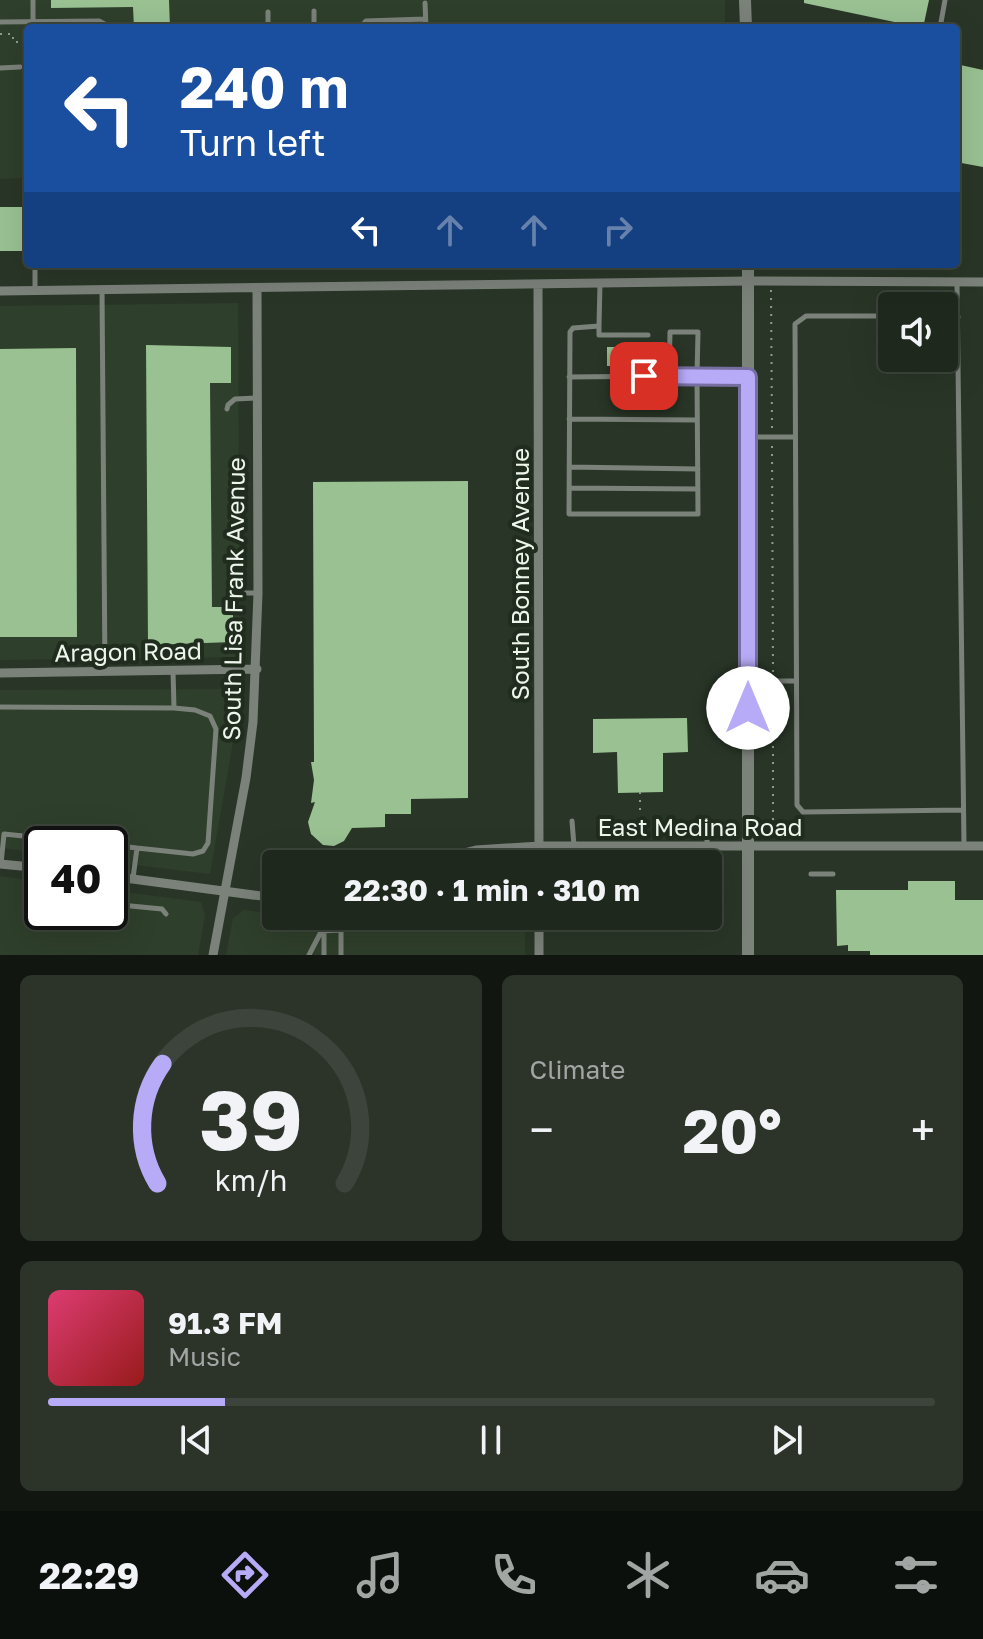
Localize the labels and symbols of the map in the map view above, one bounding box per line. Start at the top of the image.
pin [610,342,678,410]
street label: South Bonney Avenue [505,448,534,700]
street label: South Lisa Frank Avenue [216,457,250,741]
street label: Aragon Road [54,635,202,667]
position arrow [706,666,790,750]
street label: East Medina Road [597,812,803,841]
speed limit sign: 40 [24,826,128,930]

